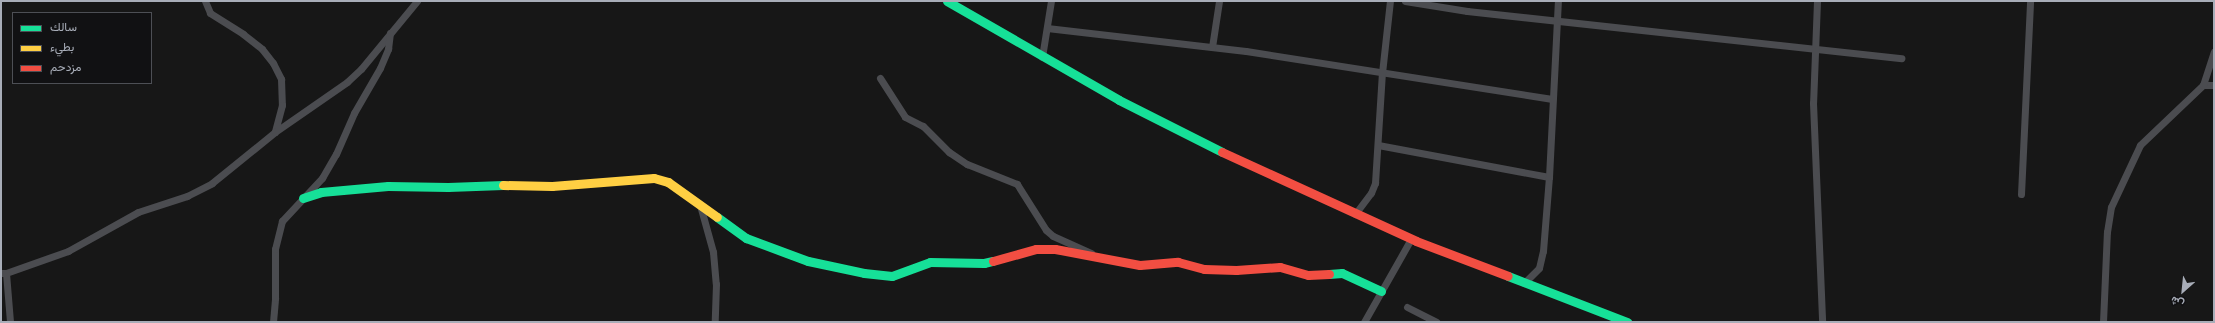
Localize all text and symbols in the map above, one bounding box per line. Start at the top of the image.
legend [12,12,152,84]
text: سالك [50,21,77,33]
text: بطيء [50,41,74,53]
text: مزدحم [50,61,81,73]
north arrow [2163,271,2203,311]
text: ش [2169,294,2186,310]

